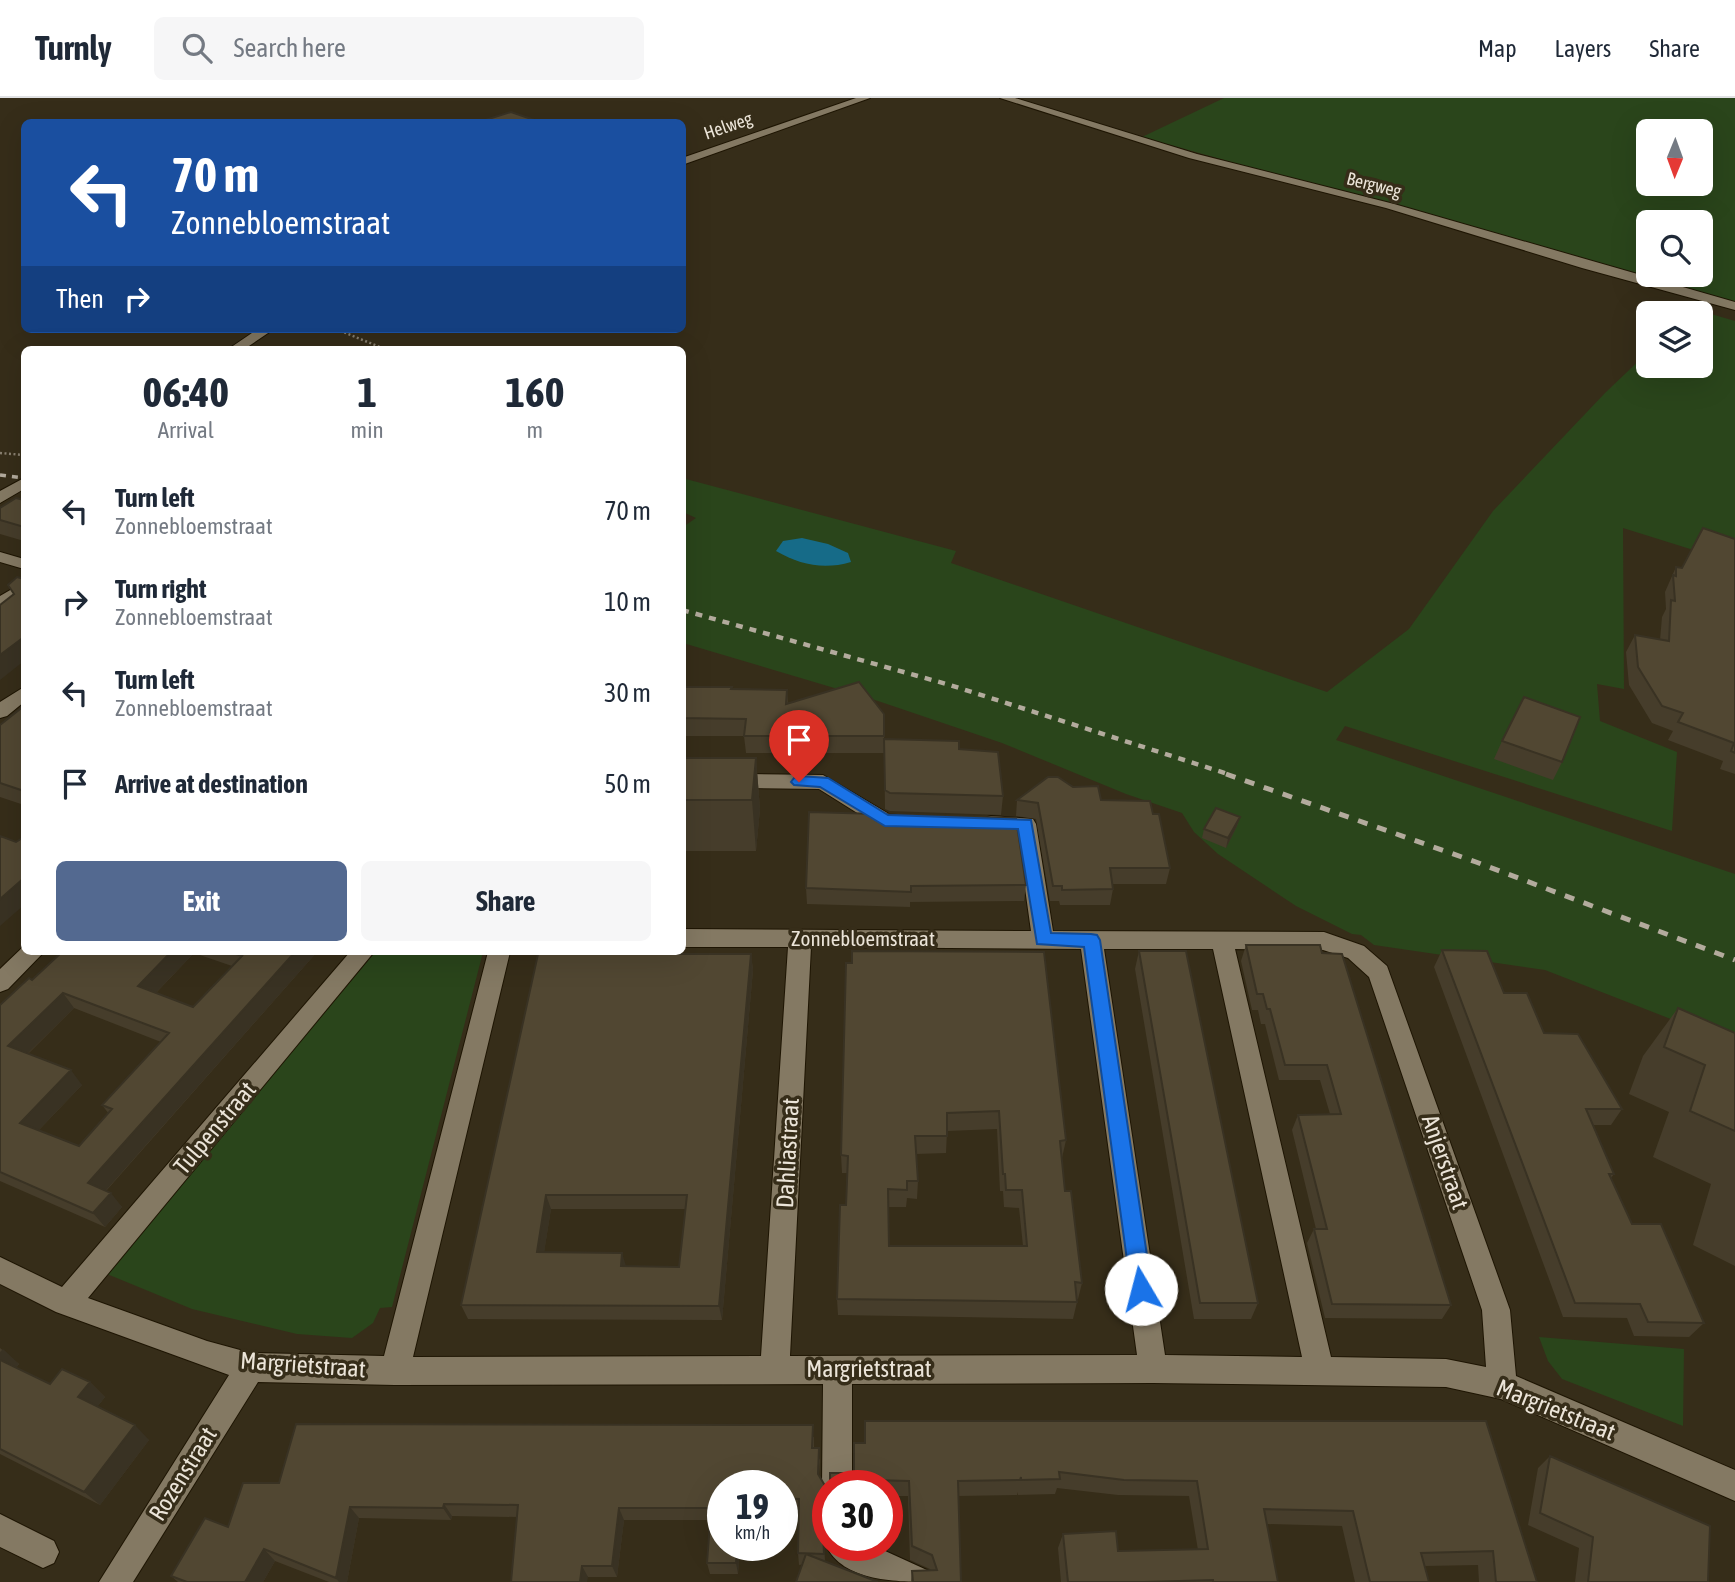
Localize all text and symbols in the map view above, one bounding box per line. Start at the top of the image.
search box [154,17,644,80]
text: Turnly [35,29,112,67]
icon: search [178,29,216,67]
text: Search here [234,33,346,63]
text: Map [1478,35,1517,62]
text: Layers [1555,35,1611,62]
text: Share [1649,35,1700,62]
street label: Helweg [701,107,755,144]
north arrow [1636,119,1713,196]
map controls [1636,119,1713,378]
text: 70 m [171,146,259,202]
icon: left [56,147,147,238]
street label: Bergweg [1345,168,1404,202]
text: Zonnebloemstraat [171,204,390,241]
button: search [1636,210,1713,287]
icon: right [118,280,156,318]
text: Then [56,284,104,314]
button: layers [1636,301,1713,378]
text: 06:40 [143,368,229,416]
text: 1 [357,368,377,416]
text: 160 [505,368,564,416]
text: Arrival [158,417,214,443]
text: min [351,417,384,443]
text: m [527,417,543,443]
text: Turn left [115,483,195,513]
icon: left [56,492,94,530]
text: 70 m [604,496,651,526]
text: Zonnebloemstraat [115,513,273,539]
text: Turn right [115,574,206,604]
icon: right [56,583,94,621]
text: 10 m [604,587,651,617]
text: Zonnebloemstraat [115,604,273,630]
text: Turn left [115,665,195,695]
icon: left [56,674,94,712]
text: 30 m [604,678,651,708]
text: Zonnebloemstraat [115,695,273,721]
pin [769,710,829,782]
icon: arrive [780,721,818,759]
icon: arrive [56,765,94,803]
text: Arrive at destination [115,769,308,799]
text: 50 m [604,769,651,799]
button: Exit [56,861,347,941]
button: Share [361,861,651,941]
street label: Zonnebloemstraat [791,926,935,950]
street label: Tulpenstraat [168,1076,261,1179]
street label: Dahliastraat [771,1097,804,1209]
street label: Anjerstraat [1417,1111,1474,1213]
position arrow [1104,1252,1178,1326]
street label: Margrietstraat [239,1347,367,1382]
street label: Margrietstraat [806,1355,932,1382]
street label: Margrietstraat [1493,1374,1620,1446]
street label: Rozenstraat [143,1422,222,1525]
speed limit sign: 30 [812,1470,903,1561]
text: 19 [736,1486,769,1526]
text: km/h [735,1522,770,1543]

